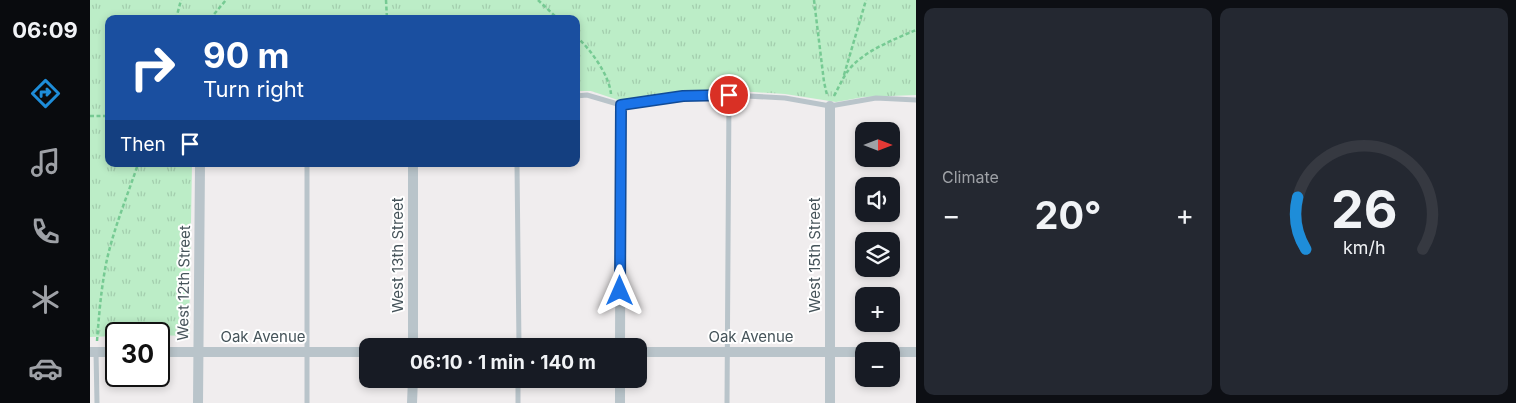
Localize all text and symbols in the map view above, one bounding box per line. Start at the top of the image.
text: 06:09 [12,17,78,43]
text: 90 m [203,34,290,76]
icon: right [120,35,185,100]
pin [708,74,750,116]
icon: directions [28,76,63,111]
text: Turn right [203,76,304,102]
icon: arrive [715,81,743,109]
north arrow [855,122,900,168]
map controls [855,122,900,387]
icon: arrive [176,130,204,158]
text: Then [120,133,166,156]
icon: music [28,145,63,180]
text: Climate [942,167,999,187]
button: sound [855,177,900,222]
text: 26 [1331,178,1397,241]
text: 20° [1034,192,1102,238]
street label: West 13th Street [388,197,407,313]
street label: West 15th Street [805,197,824,313]
text: − [942,198,961,232]
text: + [1175,198,1194,232]
icon: phone [28,214,63,249]
street label: West 12th Street [173,225,194,341]
button: layers [855,232,900,277]
text: km/h [1343,237,1385,258]
position arrow [593,264,645,316]
icon: climate [28,282,63,317]
button: + [855,287,900,332]
speed limit sign: 30 [105,322,170,387]
street label: Oak Avenue [220,327,306,346]
street label: Oak Avenue [708,327,794,346]
button: − [855,342,900,387]
icon: car [28,351,63,386]
text: 06:10 · 1 min · 140 m [410,351,596,374]

